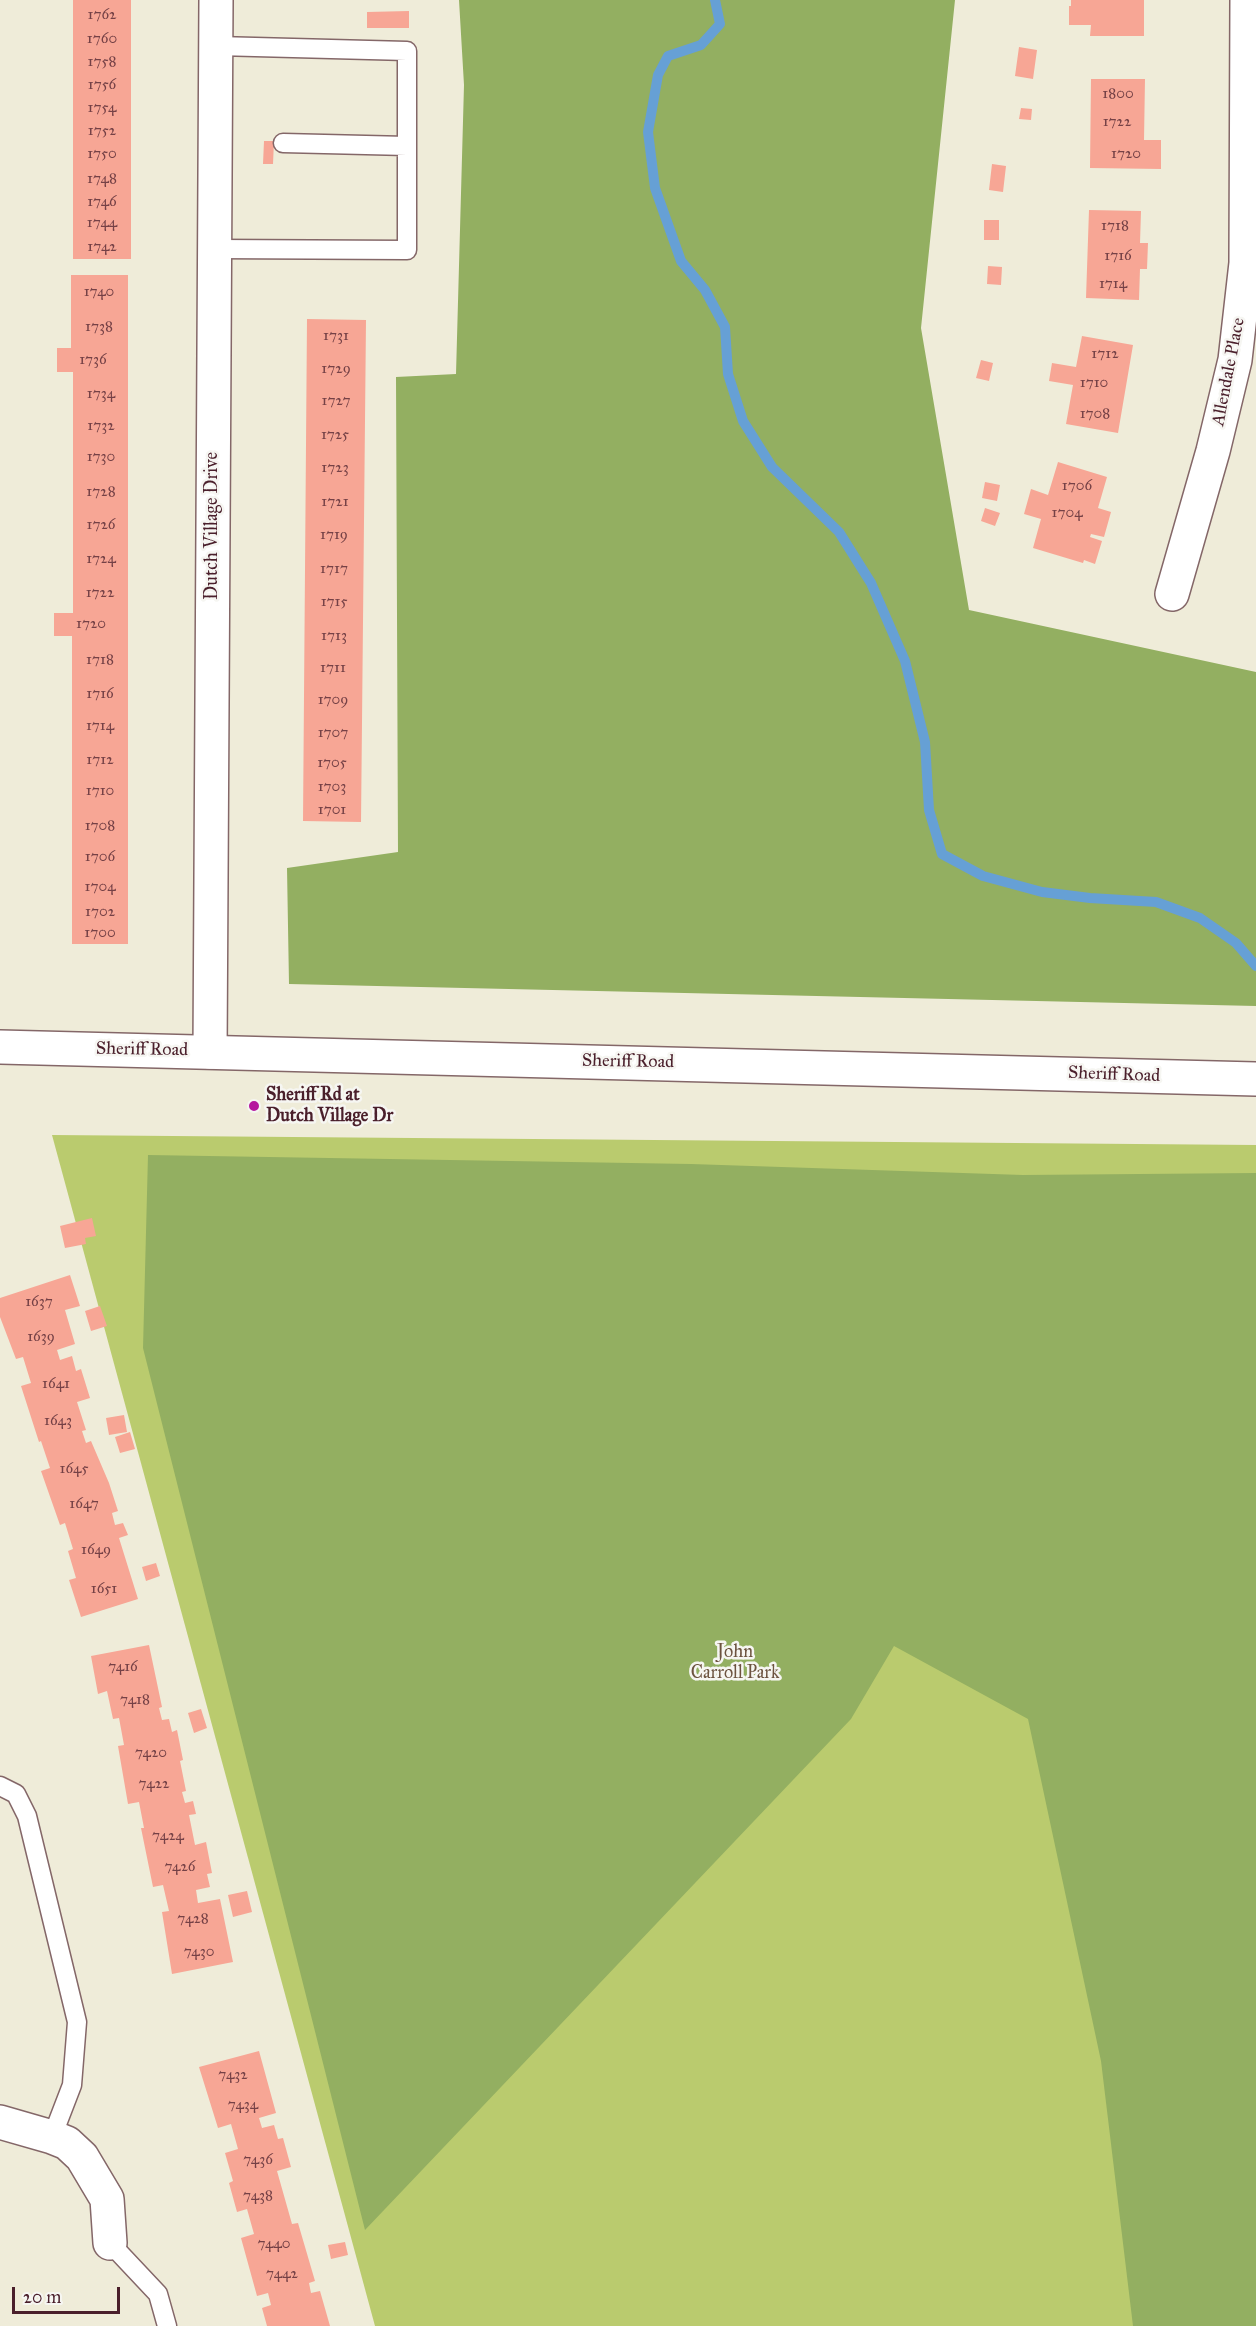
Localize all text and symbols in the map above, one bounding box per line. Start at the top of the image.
house number: 1762 [88,6,116,24]
house number: 1760 [87,30,117,48]
house number: 1758 [88,53,116,71]
house number: 1756 [88,76,116,94]
house number: 1800 [1102,85,1134,103]
house number: 1754 [88,99,116,117]
house number: 1722 [1103,113,1131,131]
house number: 1752 [88,122,116,140]
house number: 1750 [87,145,117,163]
house number: 1720 [1111,145,1141,163]
house number: 1748 [87,170,117,188]
house number: 1746 [87,193,117,211]
house number: 1744 [87,214,117,232]
house number: 1718 [1101,217,1129,235]
house number: 1742 [87,238,117,256]
house number: 1716 [1104,247,1132,265]
house number: 1714 [1099,275,1127,293]
house number: 1740 [84,283,114,301]
street label: Allendale Place [1208,316,1250,428]
house number: 1738 [85,318,113,336]
house number: 1731 [323,327,349,345]
house number: 1712 [1091,345,1119,363]
house number: 1736 [79,351,107,369]
house number: 1729 [321,360,351,378]
house number: 1710 [1080,374,1108,392]
house number: 1734 [87,385,115,403]
house number: 1727 [322,392,350,410]
house number: 1708 [1080,405,1110,423]
house number: 1732 [87,417,115,435]
house number: 1725 [321,426,349,444]
house number: 1730 [87,448,115,466]
street label: Dutch Village Drive [202,452,224,600]
house number: 1723 [321,459,349,477]
house number: 1706 [1062,477,1092,495]
house number: 1728 [86,483,116,501]
house number: 1721 [321,493,349,511]
house number: 1704 [1051,504,1083,522]
house number: 1726 [86,516,116,534]
house number: 1719 [320,526,348,544]
house number: 1724 [86,550,116,568]
house number: 1717 [320,560,348,578]
house number: 1722 [86,584,114,602]
house number: 1715 [321,593,347,611]
house number: 1720 [76,615,106,633]
house number: 1713 [321,627,347,645]
house number: 1718 [86,651,114,669]
house number: 1711 [320,659,346,677]
house number: 1716 [86,685,114,703]
house number: 1709 [318,691,348,709]
house number: 1714 [86,717,114,735]
house number: 1707 [318,724,348,742]
house number: 1712 [86,751,114,769]
house number: 1705 [317,754,347,772]
house number: 1703 [318,778,346,796]
house number: 1710 [86,782,114,800]
house number: 1701 [318,801,346,819]
house number: 1708 [85,817,115,835]
house number: 1706 [85,848,115,866]
house number: 1704 [84,878,116,896]
house number: 1702 [85,903,115,921]
house number: 1700 [84,924,116,942]
street label: Sheriff Road [96,1038,188,1062]
street label: Sheriff Road [582,1050,674,1074]
street label: Sheriff Road [1067,1063,1161,1087]
place label: Sheriff Rd at Dutch Village Dr [266,1085,393,1128]
marker: Sheriff Rd at Dutch Village Dr [247,1099,261,1113]
house number: 1637 [25,1293,53,1311]
house number: 1639 [27,1328,55,1346]
house number: 1641 [42,1375,70,1393]
house number: 1643 [44,1412,72,1430]
house number: 1645 [60,1460,88,1478]
house number: 1647 [69,1495,99,1513]
house number: 1649 [81,1541,111,1559]
house number: 1651 [91,1580,117,1598]
park label: John Carroll Park [691,1642,779,1684]
house number: 7416 [108,1658,138,1676]
house number: 7418 [120,1691,150,1709]
house number: 7420 [135,1744,167,1762]
house number: 7422 [139,1775,169,1793]
house number: 7424 [152,1827,184,1845]
house number: 7426 [164,1858,196,1876]
house number: 7428 [177,1910,209,1928]
house number: 7430 [184,1943,214,1961]
house number: 7432 [218,2066,248,2084]
house number: 7434 [228,2096,258,2114]
house number: 7436 [243,2151,273,2169]
house number: 7438 [243,2187,273,2205]
house number: 7440 [257,2235,291,2253]
house number: 7442 [266,2265,298,2283]
scale bar [15,2275,123,2313]
text: 20 m [23,2286,61,2308]

